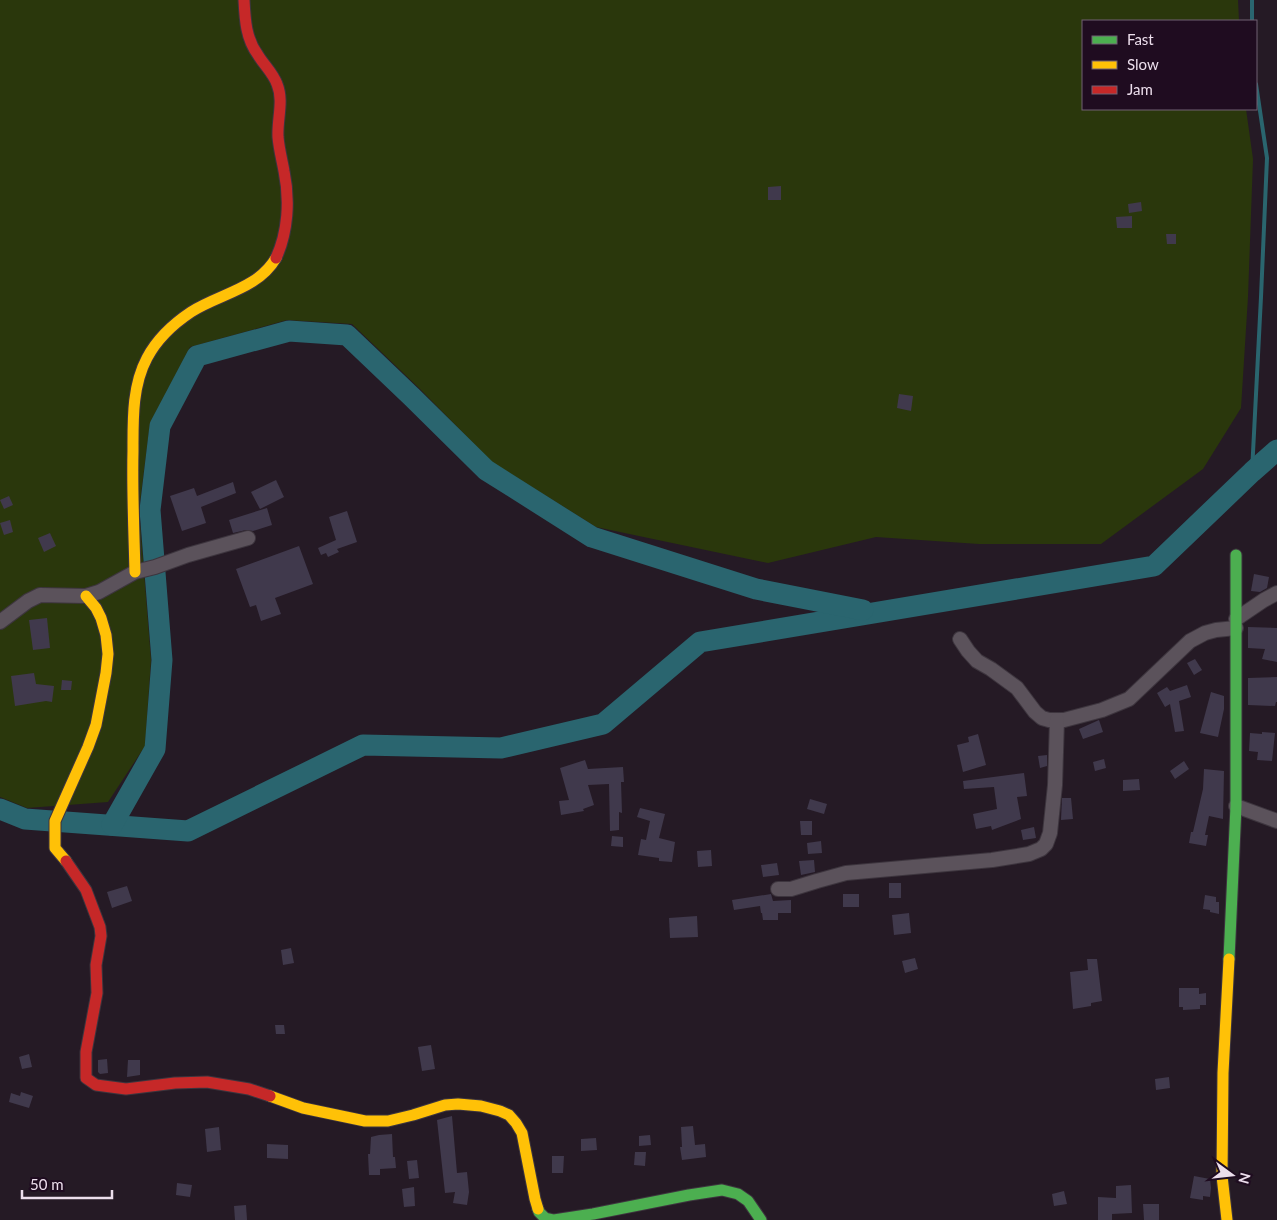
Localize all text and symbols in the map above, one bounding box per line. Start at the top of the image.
legend [1082,20,1257,110]
text: Fast [1127,30,1154,48]
text: Slow [1127,55,1159,73]
text: Jam [1127,80,1153,98]
north arrow [1207,1150,1257,1200]
scale bar [22,1168,112,1200]
text: N [1235,1171,1255,1186]
text: 50 m [30,1175,64,1193]

